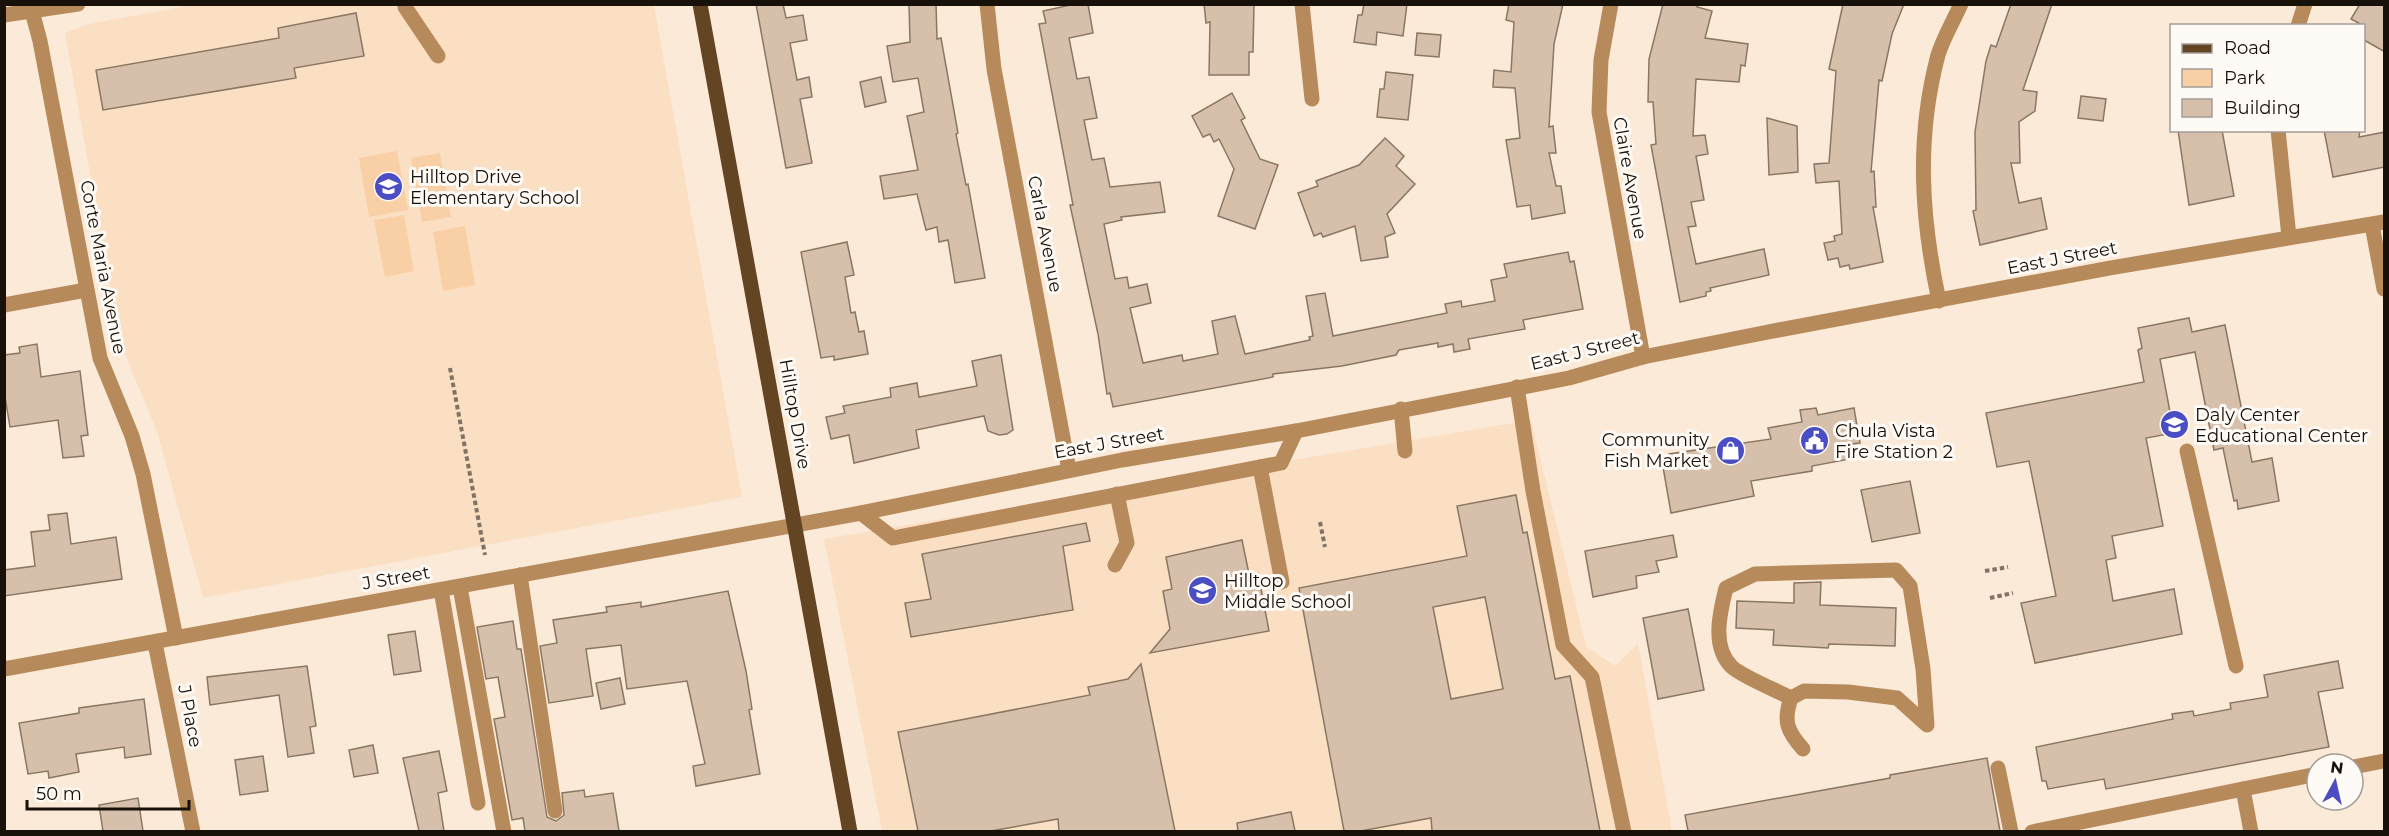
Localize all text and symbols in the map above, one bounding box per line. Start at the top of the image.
legend [2170,24,2365,132]
text: Road [2224,37,2271,59]
text: Park [2224,67,2265,89]
text: Building [2224,97,2301,119]
street label: Claire Avenue [1608,115,1652,241]
place label: Hilltop Drive Elementary School [410,166,580,209]
school or university icon: Hilltop Drive Elementary School [373,171,405,203]
street label: Carla Avenue [1023,174,1067,294]
street label: Corte Maria Avenue [75,178,131,356]
street label: East J Street [2005,237,2119,279]
street label: East J Street [1528,327,1642,375]
street label: Hilltop Drive [775,357,816,471]
place label: Daly Center Educational Center [2195,404,2368,447]
school or university icon: Daly Center Educational Center [2158,409,2190,441]
place label: Chula Vista Fire Station 2 [1835,420,1953,463]
street label: East J Street [1052,422,1166,464]
public building icon: Chula Vista Fire Station 2 [1798,425,1830,457]
place label: Community Fish Market [1602,429,1709,472]
shop icon: Community Fish Market [1714,434,1746,466]
street label: J Street [360,561,431,595]
place label: Hilltop Middle School [1224,570,1352,613]
school or university icon: Hilltop Middle School [1187,575,1219,607]
street label: J Place [173,682,207,749]
north arrow [2305,752,2365,812]
text: N [2329,757,2345,778]
scale bar [27,773,189,811]
text: 50 m [36,783,82,805]

